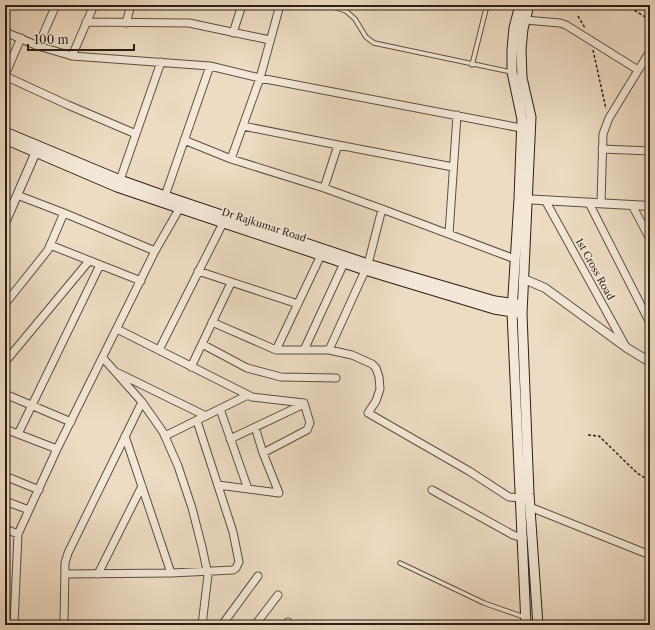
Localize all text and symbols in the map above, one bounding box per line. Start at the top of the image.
scale bar [28,26,134,52]
text: 100 m [34,32,69,47]
street label: Dr Rajkumar Road [220,205,308,245]
street label: 1st Cross Road [573,236,617,302]

